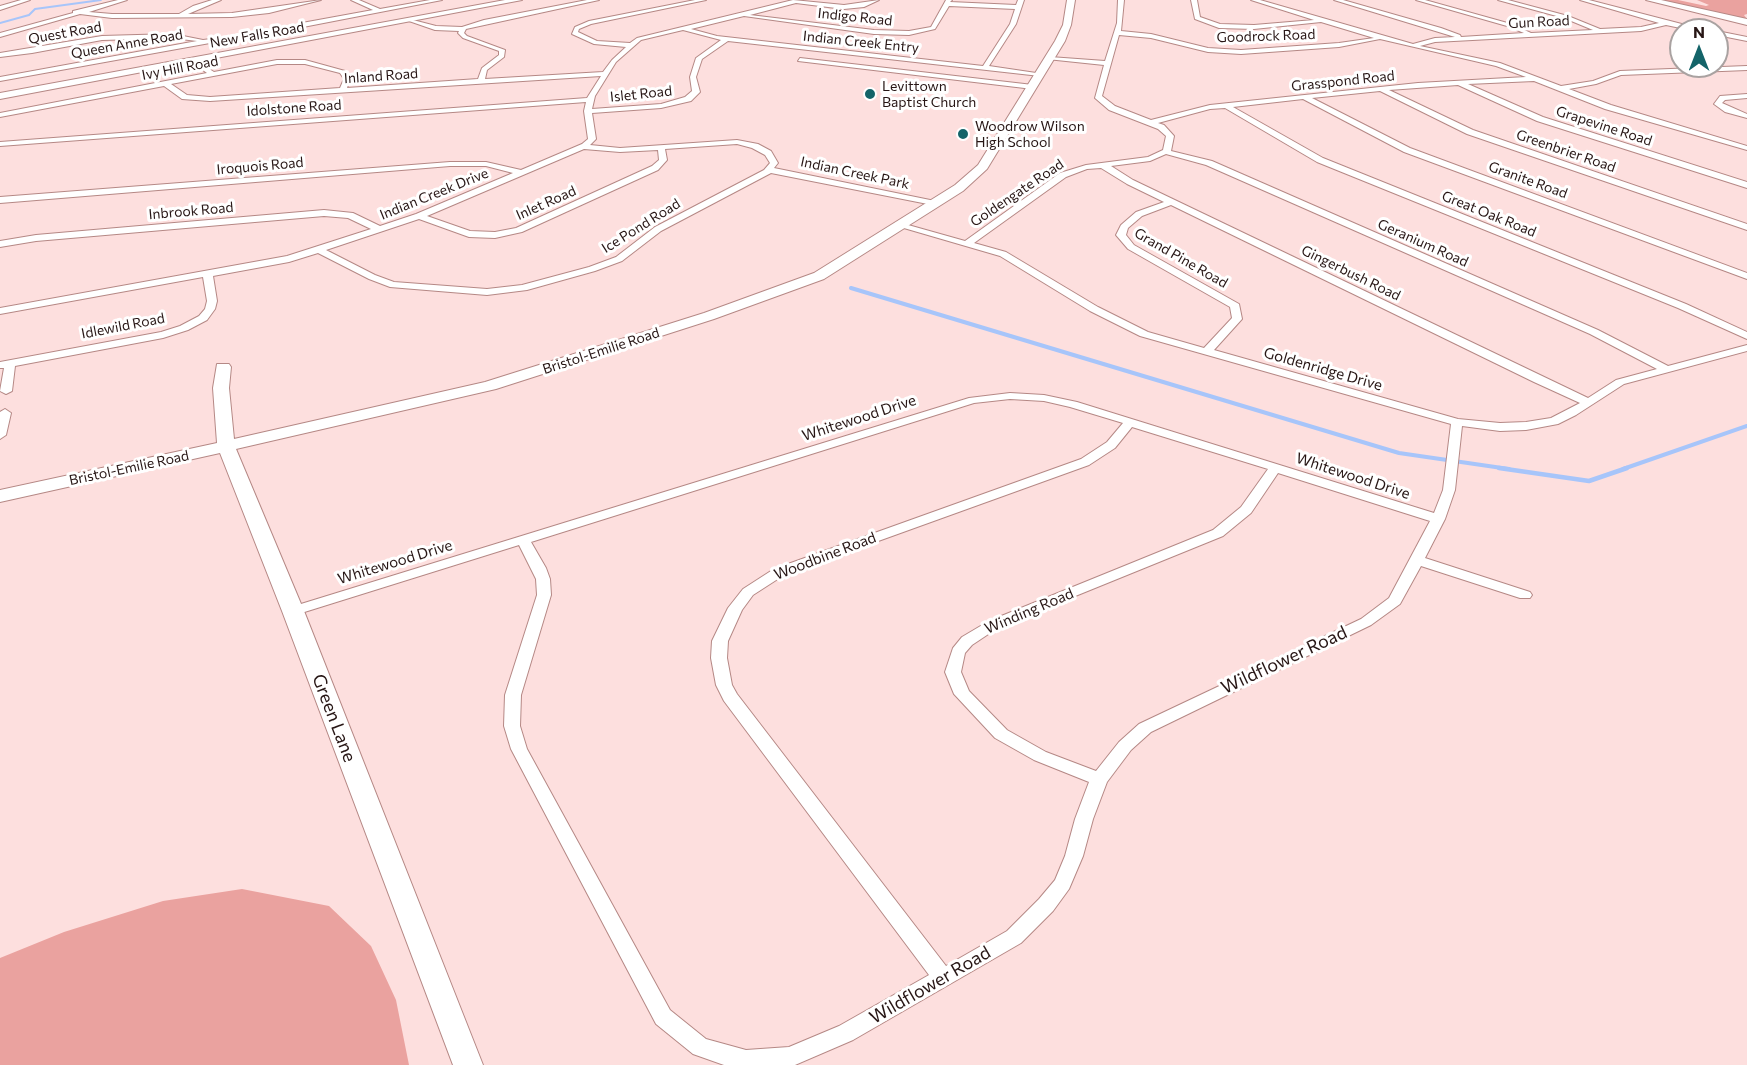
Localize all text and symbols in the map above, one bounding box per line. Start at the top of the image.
street label: Indigo Road [817,5,893,29]
street label: Gun Road [1508,12,1570,32]
street label: Quest Road [27,18,103,48]
street label: New Falls Road [208,18,306,52]
north arrow [1669,18,1729,78]
text: N [1693,22,1705,41]
street label: Queen Anne Road [70,26,184,62]
street label: Goodrock Road [1216,26,1316,46]
street label: Indian Creek Entry [802,28,920,56]
street label: Ivy Hill Road [140,52,220,84]
street label: Inland Road [343,65,419,87]
street label: Grasspond Road [1290,67,1396,95]
place label: Levittown Baptist Church [882,78,976,110]
street label: Islet Road [609,82,673,106]
marker: Levittown Baptist Church [863,87,877,101]
street label: Idolstone Road [246,96,342,120]
street label: Grapevine Road [1554,103,1654,149]
place label: Woodrow Wilson High School [975,118,1085,150]
street label: Greenbrier Road [1514,126,1618,176]
marker: Woodrow Wilson High School [956,127,970,141]
street label: Indian Creek Park [799,153,911,193]
street label: Iroquois Road [216,154,304,178]
street label: Goldengate Road [967,156,1067,230]
street label: Granite Road [1486,158,1570,202]
street label: Indian Creek Drive [377,165,491,223]
street label: Inlet Road [513,182,579,224]
street label: Great Oak Road [1439,187,1539,241]
street label: Ice Pond Road [599,195,683,257]
street label: Inbrook Road [148,199,234,223]
street label: Geranium Road [1375,216,1471,270]
street label: Grand Pine Road [1131,224,1231,292]
street label: Gingerbush Road [1299,242,1403,304]
street label: Idlewild Road [80,310,166,342]
street label: Bristol-Emilie Road [540,324,662,378]
street label: Goldenridge Drive [1262,343,1384,395]
street label: Whitewood Drive [800,391,918,445]
street label: Bristol-Emilie Road [68,447,190,489]
street label: Whitewood Drive [1294,449,1412,503]
street label: Woodbine Road [771,528,879,584]
street label: Whitewood Drive [335,536,455,588]
street label: Winding Road [982,584,1076,638]
street label: Wildflower Road [1218,621,1350,699]
street label: Green Lane [307,671,361,765]
street label: Wildflower Road [866,942,994,1028]

